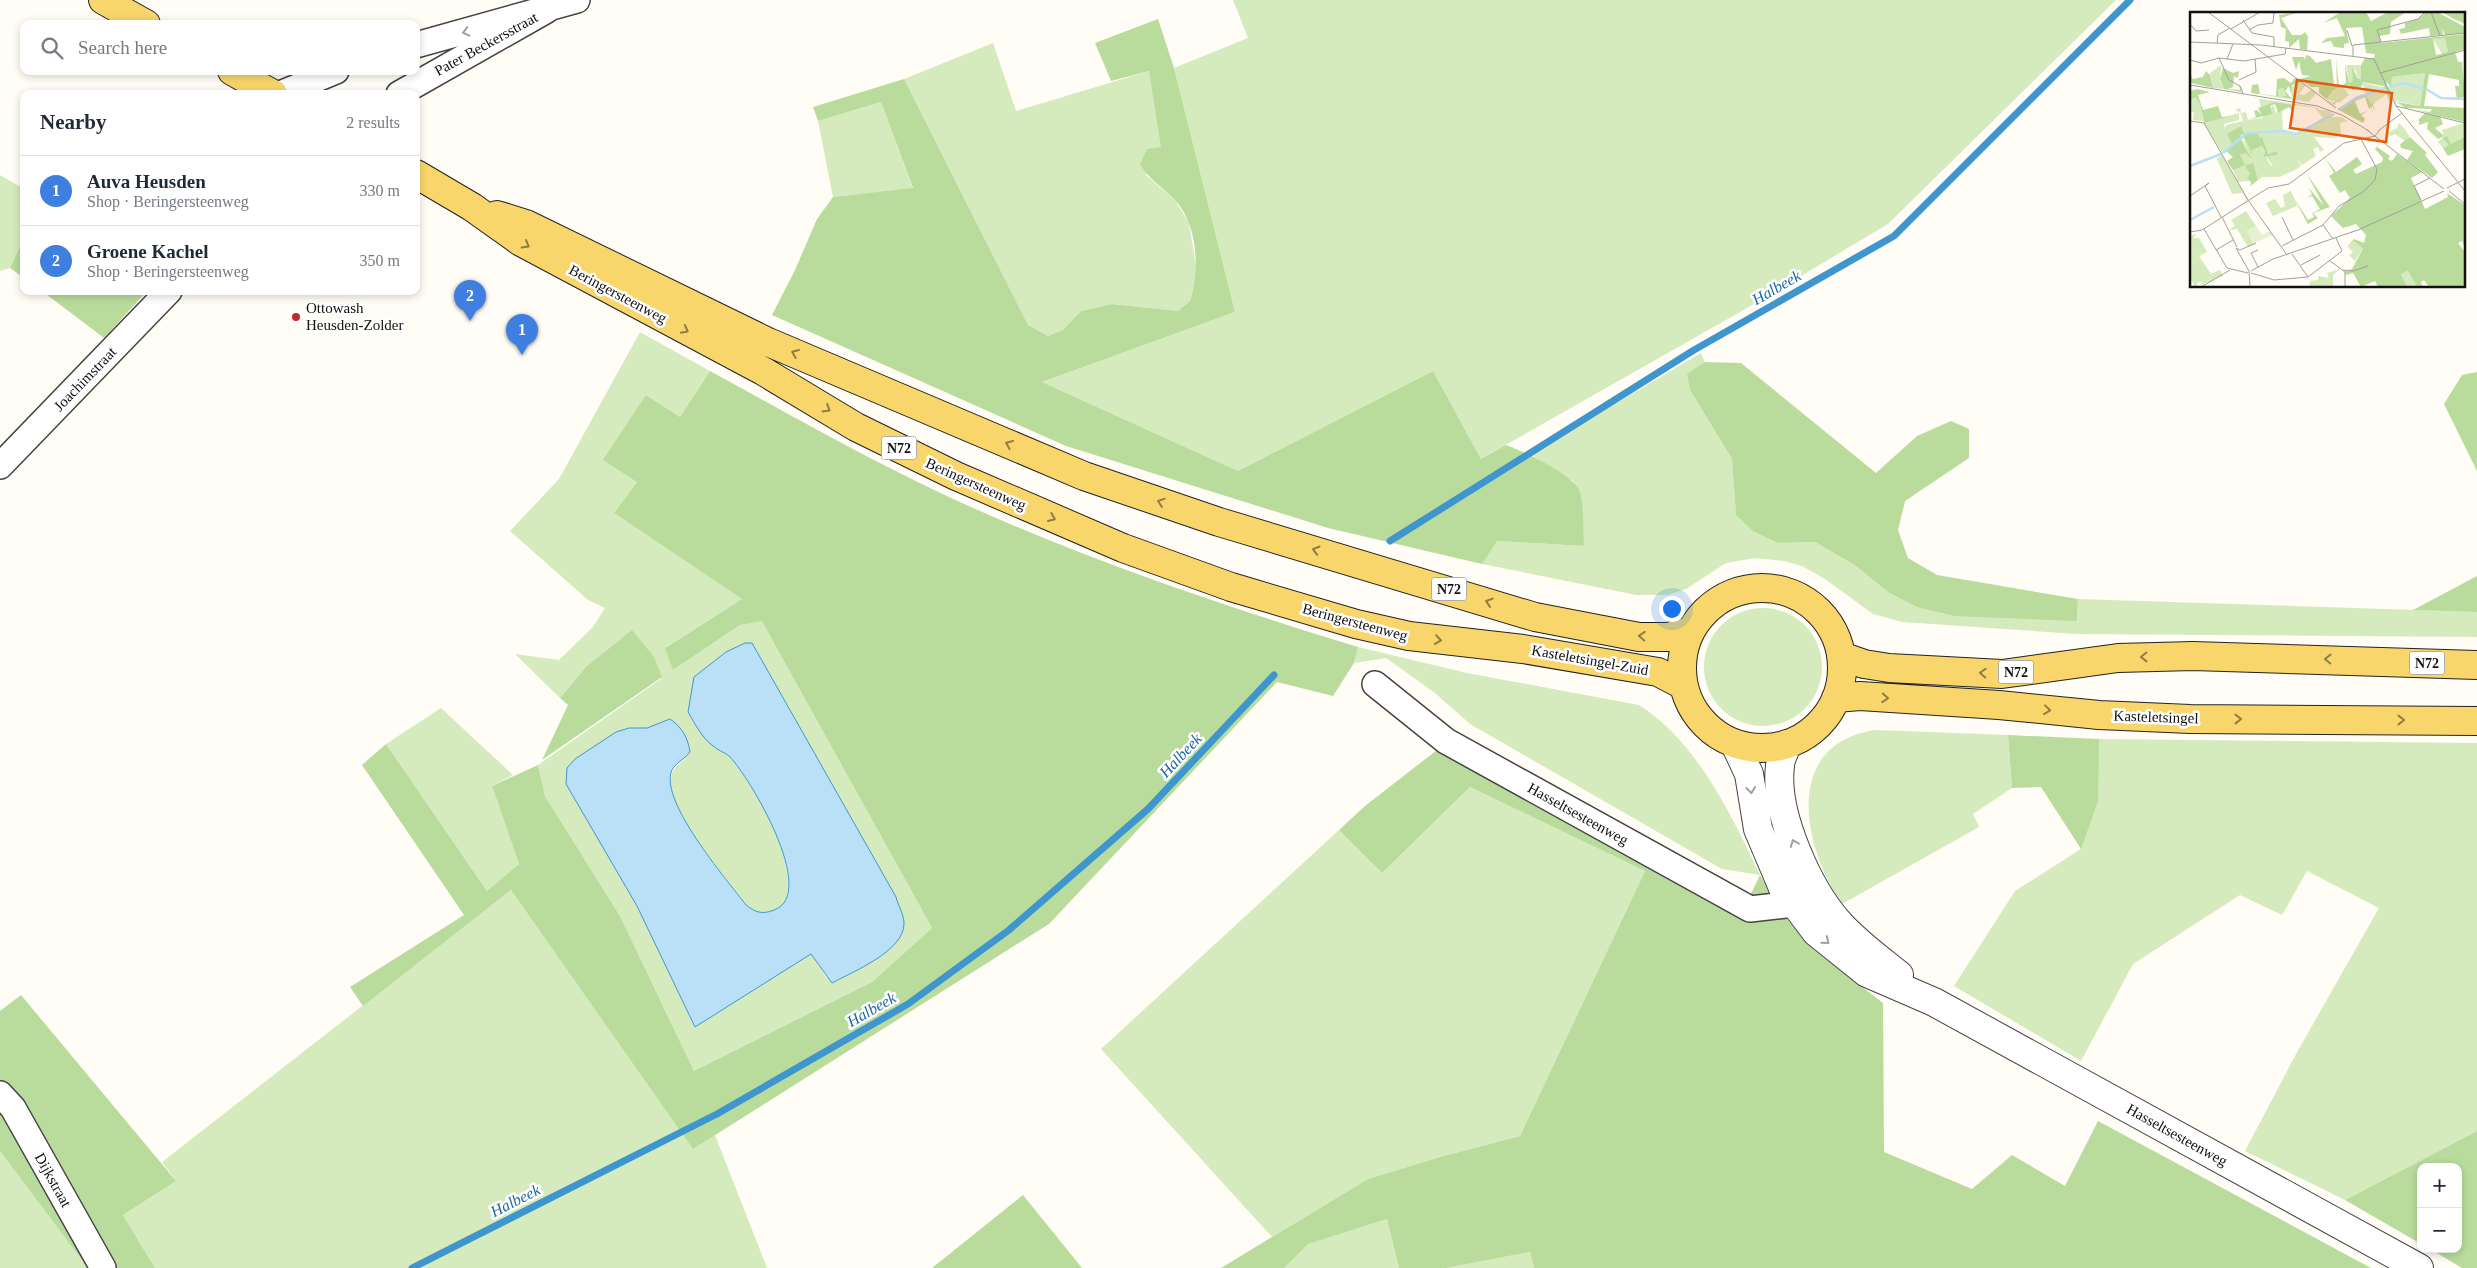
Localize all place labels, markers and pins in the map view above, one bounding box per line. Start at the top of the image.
pin: 2 [454,280,486,321]
place label: Ottowash Heusden-Zolder [306,300,403,333]
marker: Ottowash Heusden-Zolder [290,311,302,323]
pin: 1 [506,314,538,355]

